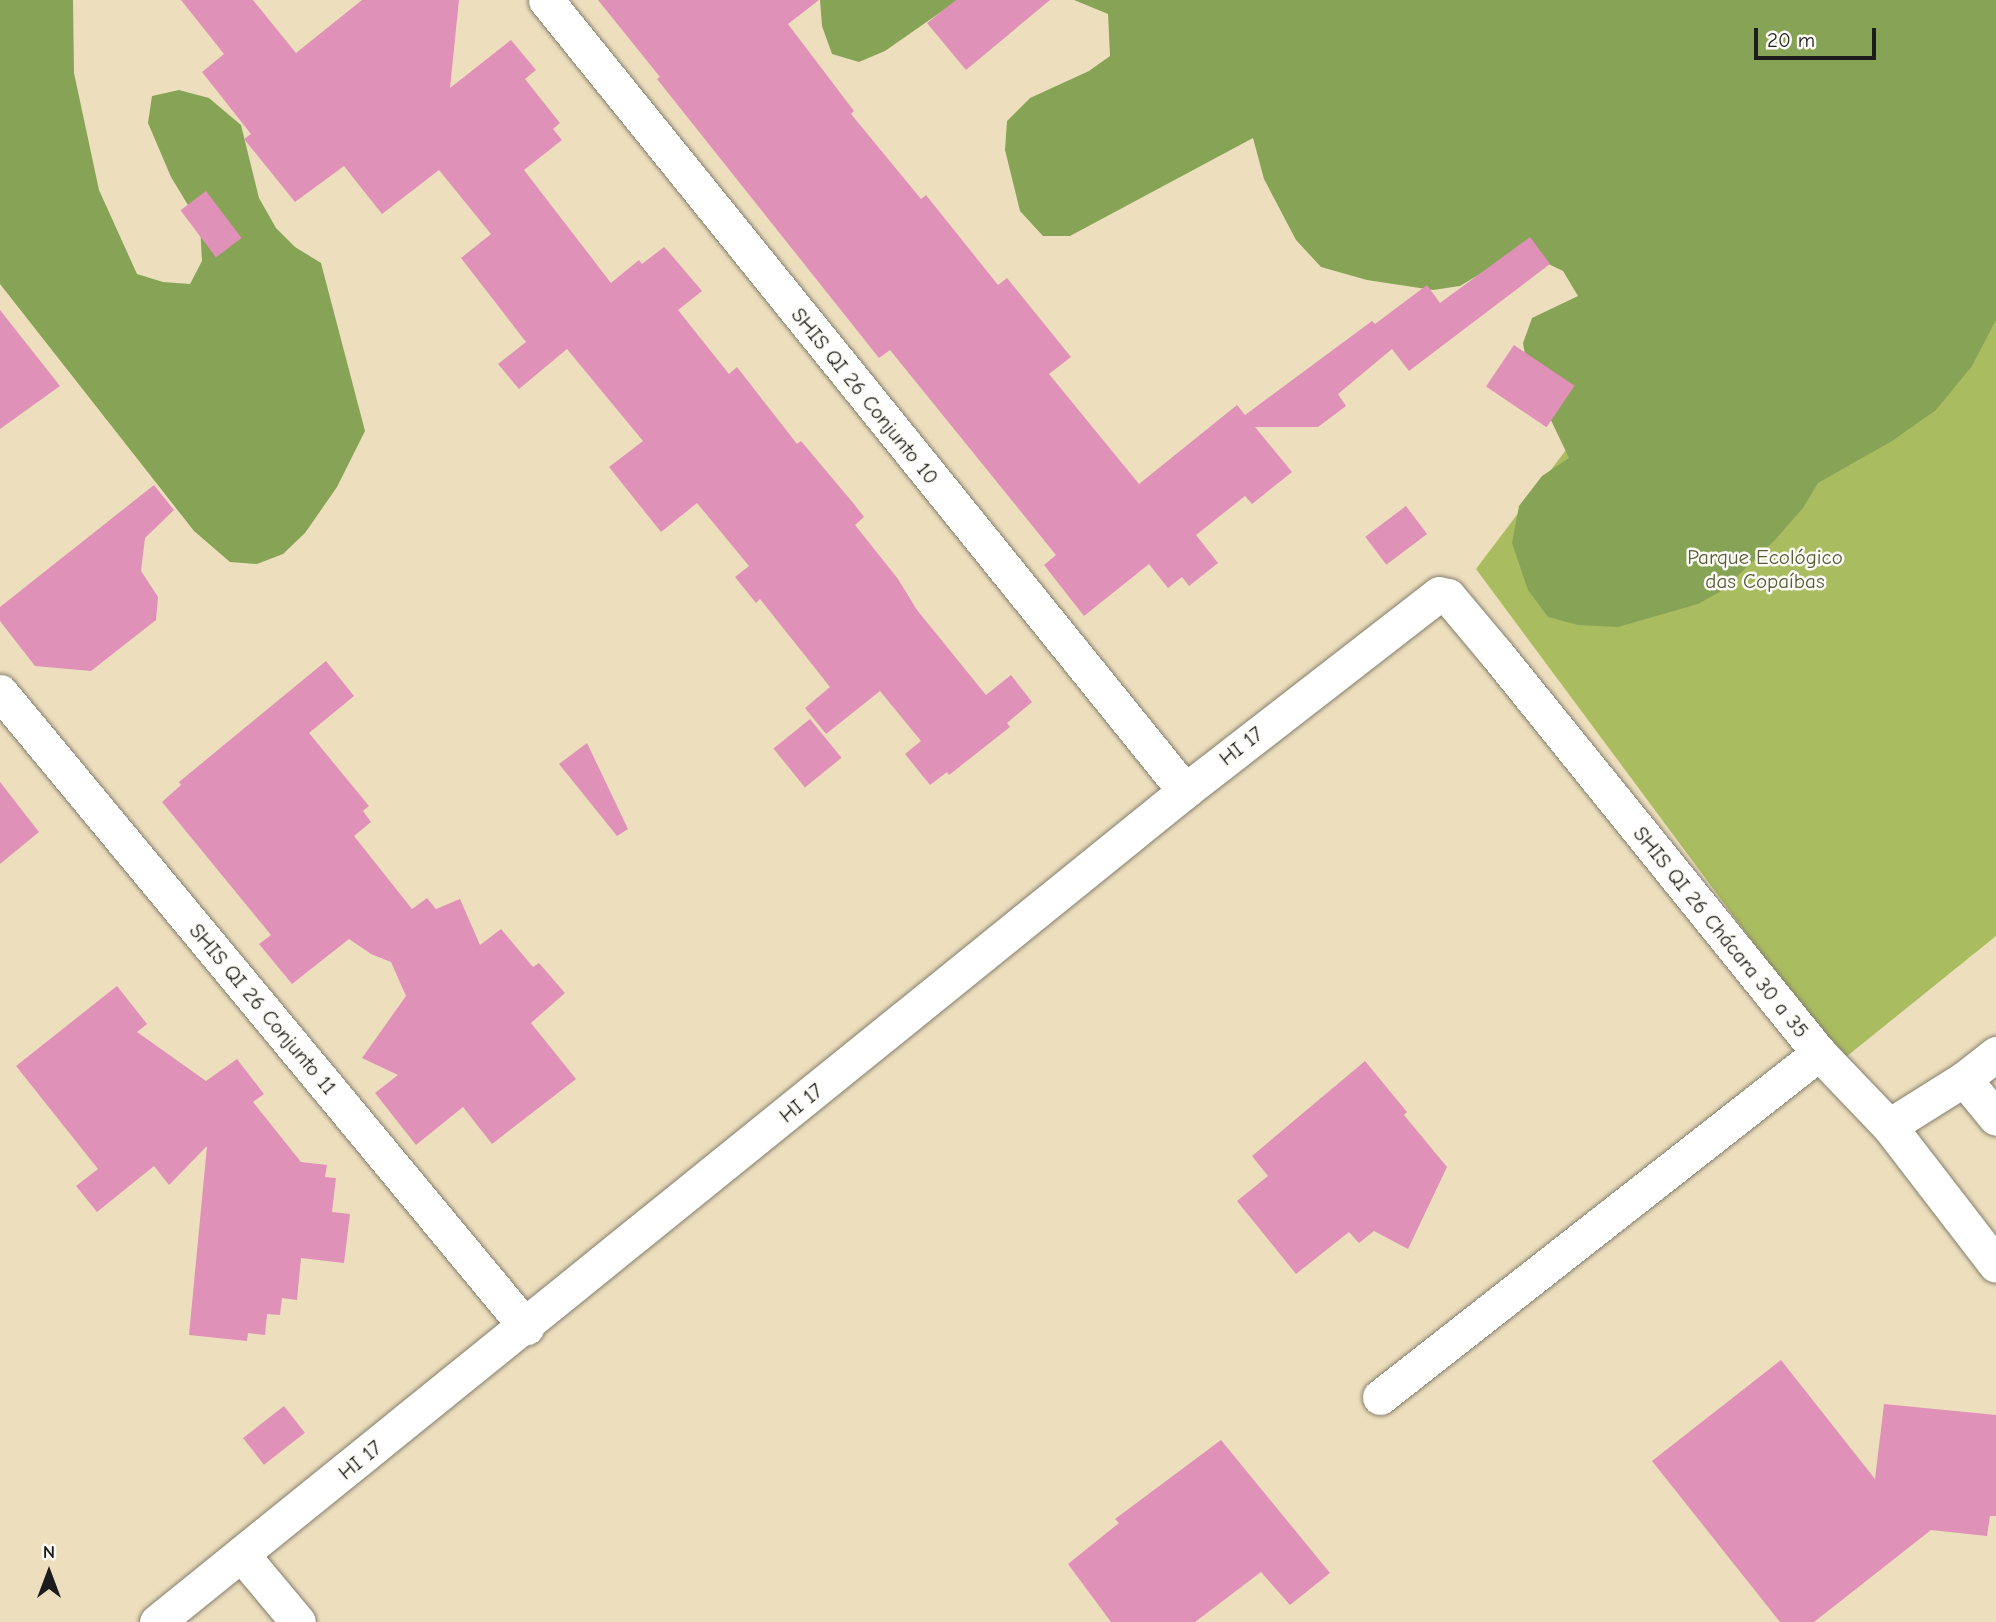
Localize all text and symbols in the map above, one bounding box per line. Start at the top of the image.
scale bar [1758,14,1881,58]
text: 20 m [1767,28,1815,52]
street label: SHIS QI 26 Conjunto 10 [786,303,944,489]
park label: Parque Ecológico das Copaíbas [1687,544,1843,594]
street label: HI 17 [1214,721,1268,771]
street label: SHIS QI 26 Chácara 30 a 35 [1628,821,1814,1043]
street label: SHIS QI 26 Conjunto 11 [184,918,342,1100]
street label: HI 17 [774,1078,828,1128]
street label: HI 17 [333,1435,387,1485]
north arrow [14,1538,84,1608]
text: N [43,1541,55,1563]

